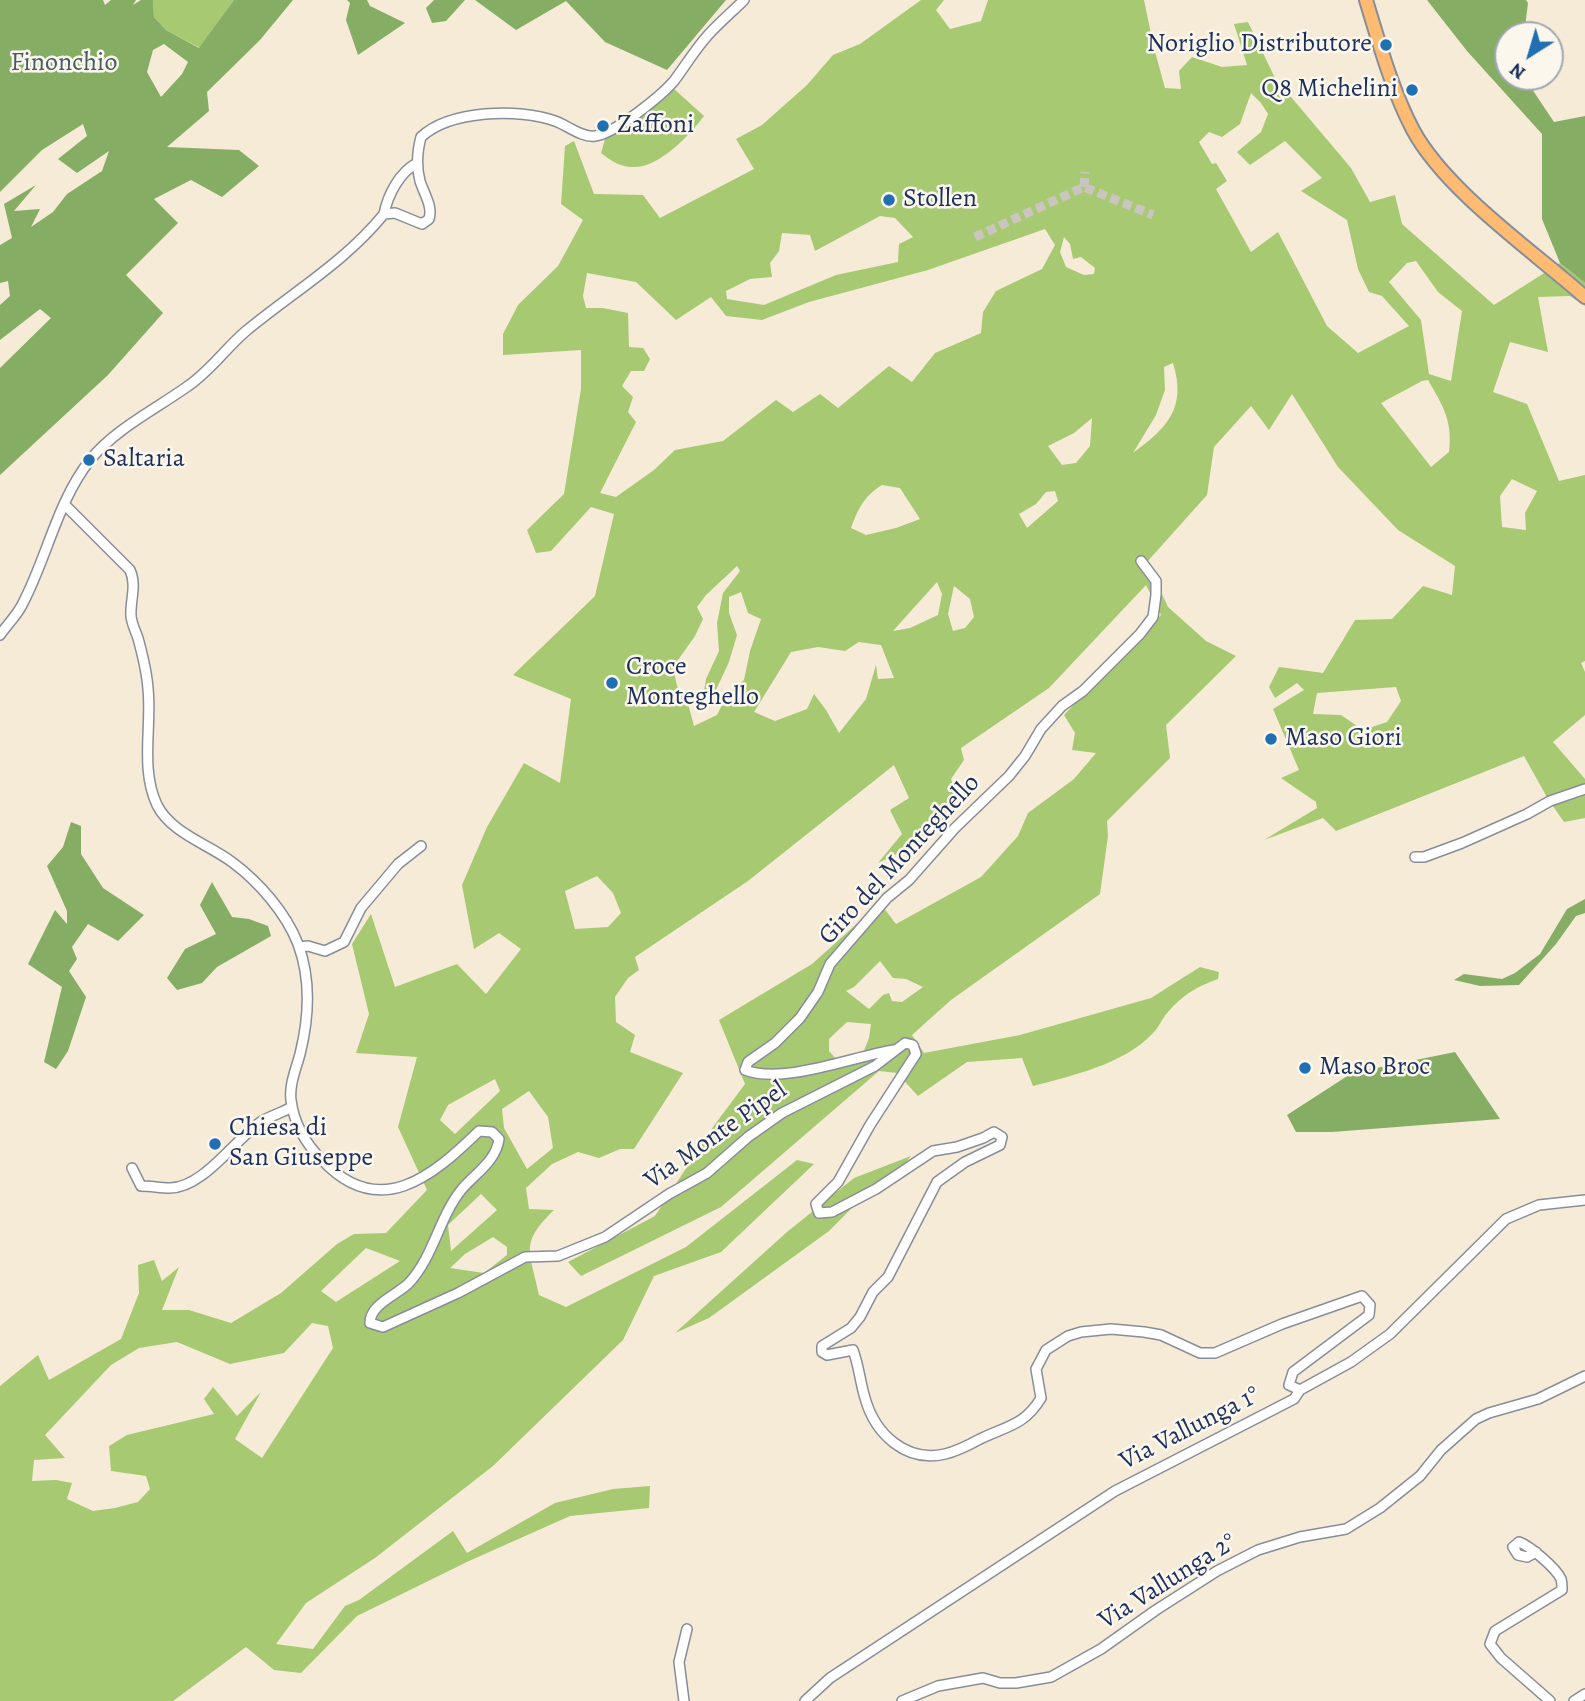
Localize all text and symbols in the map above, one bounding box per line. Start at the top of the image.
north arrow [1494,21,1564,91]
place label: Noriglio Distributore [1147,29,1372,61]
marker: Noriglio Distributore [1378,37,1394,53]
park label: Finonchio [11,48,117,80]
text: N [1504,57,1531,86]
place label: Q8 Michelini [1261,74,1398,106]
marker: Q8 Michelini [1404,82,1420,98]
place label: Zaffoni [617,110,694,142]
marker: Zaffoni [595,118,611,134]
place label: Stollen [903,184,977,216]
marker: Stollen [881,192,897,208]
place label: Saltaria [103,444,185,476]
marker: Saltaria [81,452,97,468]
place label: Croce Monteghello [626,652,759,714]
marker: Croce Monteghello [604,675,620,691]
place label: Maso Giori [1285,723,1402,755]
marker: Maso Giori [1263,731,1279,747]
street label: Giro del Monteghello [813,768,987,952]
place label: Maso Broc [1319,1052,1430,1084]
marker: Maso Broc [1297,1060,1313,1076]
street label: Via Monte Pipel [639,1075,793,1197]
place label: Chiesa di San Giuseppe [229,1113,373,1174]
marker: Chiesa di San Giuseppe [207,1136,223,1152]
street label: Via Vallunga 1° [1115,1380,1265,1478]
street label: Via Vallunga 2° [1093,1527,1243,1637]

